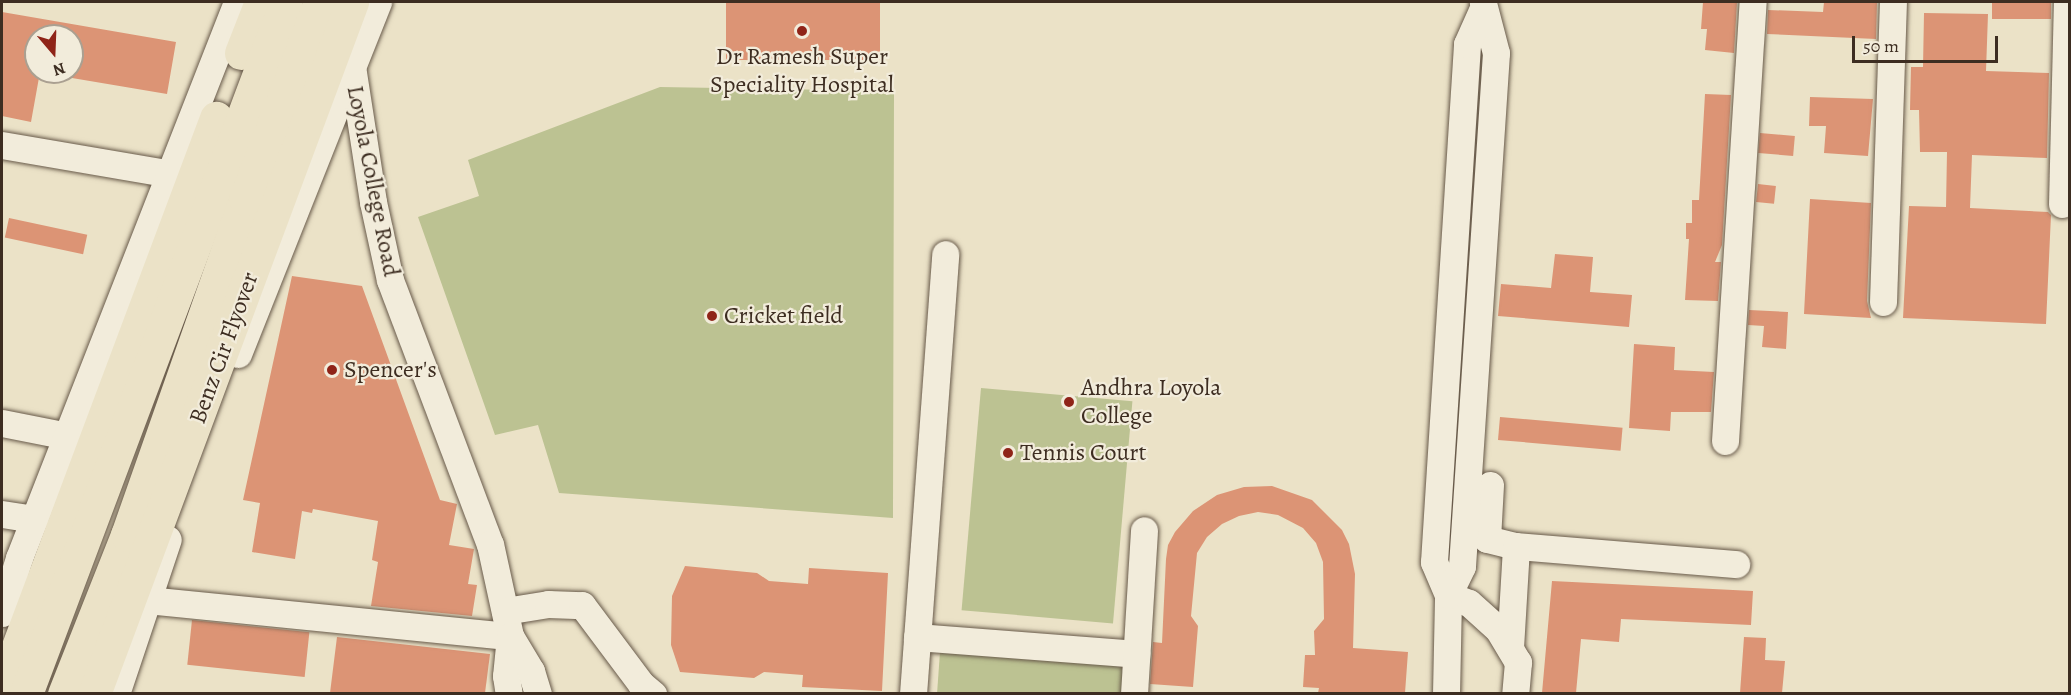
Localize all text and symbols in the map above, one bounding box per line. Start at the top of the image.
marker: Dr Ramesh Super Speciality Hospital [793,22,811,40]
north arrow [24,24,84,84]
scale bar [1855,24,2000,62]
text: 50 m [1863,34,1899,58]
place label: Dr Ramesh Super Speciality Hospital [710,43,894,99]
text: N [50,57,68,81]
street label: Loyola College Road [340,83,406,279]
street label: Benz Cir Flyover [183,268,265,428]
place label: Cricket field [724,302,843,330]
marker: Cricket field [705,309,719,323]
place label: Spencer's [344,356,437,384]
marker: Spencer's [325,363,339,377]
place label: Andhra Loyola College [1081,374,1221,430]
marker: Andhra Loyola College [1062,395,1076,409]
place label: Tennis Court [1020,439,1146,467]
marker: Tennis Court [1001,446,1015,460]

